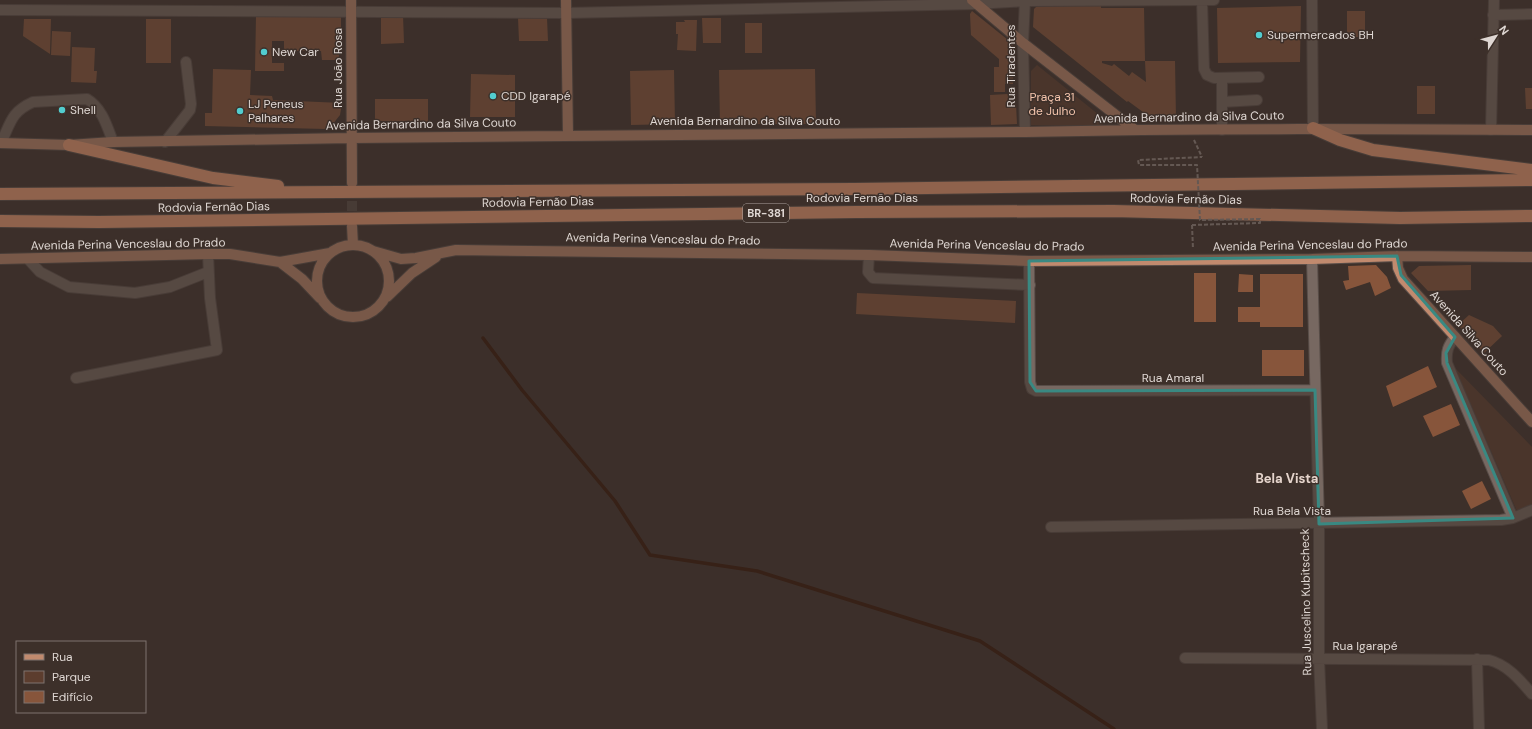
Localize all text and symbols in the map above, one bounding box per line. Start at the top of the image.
north arrow [1476,16,1516,56]
text: N [1496,23,1512,37]
street label: Rua Tiradentes [1003,25,1019,107]
place label: Supermercados BH [1267,27,1374,43]
street label: Rua João Rosa [330,28,346,108]
marker: Supermercados BH [1254,30,1264,40]
place label: New Car [272,44,319,60]
marker: New Car [259,47,269,57]
place label: CDD Igarapé [501,88,571,104]
park label: Praça 31 de Julho [1028,89,1076,119]
marker: CDD Igarapé [488,91,498,101]
place label: LJ Peneus Palhares [248,96,304,126]
place label: Shell [70,102,96,118]
marker: Shell [57,105,67,115]
marker: LJ Peneus Palhares [235,106,245,116]
street label: Avenida Bernardino da Silva Couto [1094,107,1284,127]
street label: Avenida Bernardino da Silva Couto [650,113,840,129]
street label: Avenida Bernardino da Silva Couto [326,114,516,134]
street label: Rodovia Fernão Dias [806,190,918,206]
street label: Rodovia Fernão Dias [1130,190,1242,208]
street label: Rodovia Fernão Dias [482,193,594,211]
street label: Rodovia Fernão Dias [158,198,270,216]
road number: BR-381 [743,204,789,222]
street label: Avenida Perina Venceslau do Prado [565,229,761,249]
street label: Avenida Perina Venceslau do Prado [30,234,226,254]
street label: Avenida Perina Venceslau do Prado [889,235,1085,255]
street label: Avenida Perina Venceslau do Prado [1212,235,1408,255]
street label: Avenida Silva Couto [1426,287,1512,379]
street label: Rua Amaral [1142,370,1204,386]
district label: Bela Vista [1256,470,1318,487]
street label: Rua Bela Vista [1253,503,1331,519]
street label: Rua Juscelino Kubitscheck [1297,528,1315,676]
street label: Rua Igarapé [1332,638,1398,654]
legend [16,641,146,713]
text: Rua [52,649,73,665]
text: Parque [52,669,91,685]
text: Edifício [52,689,93,705]

